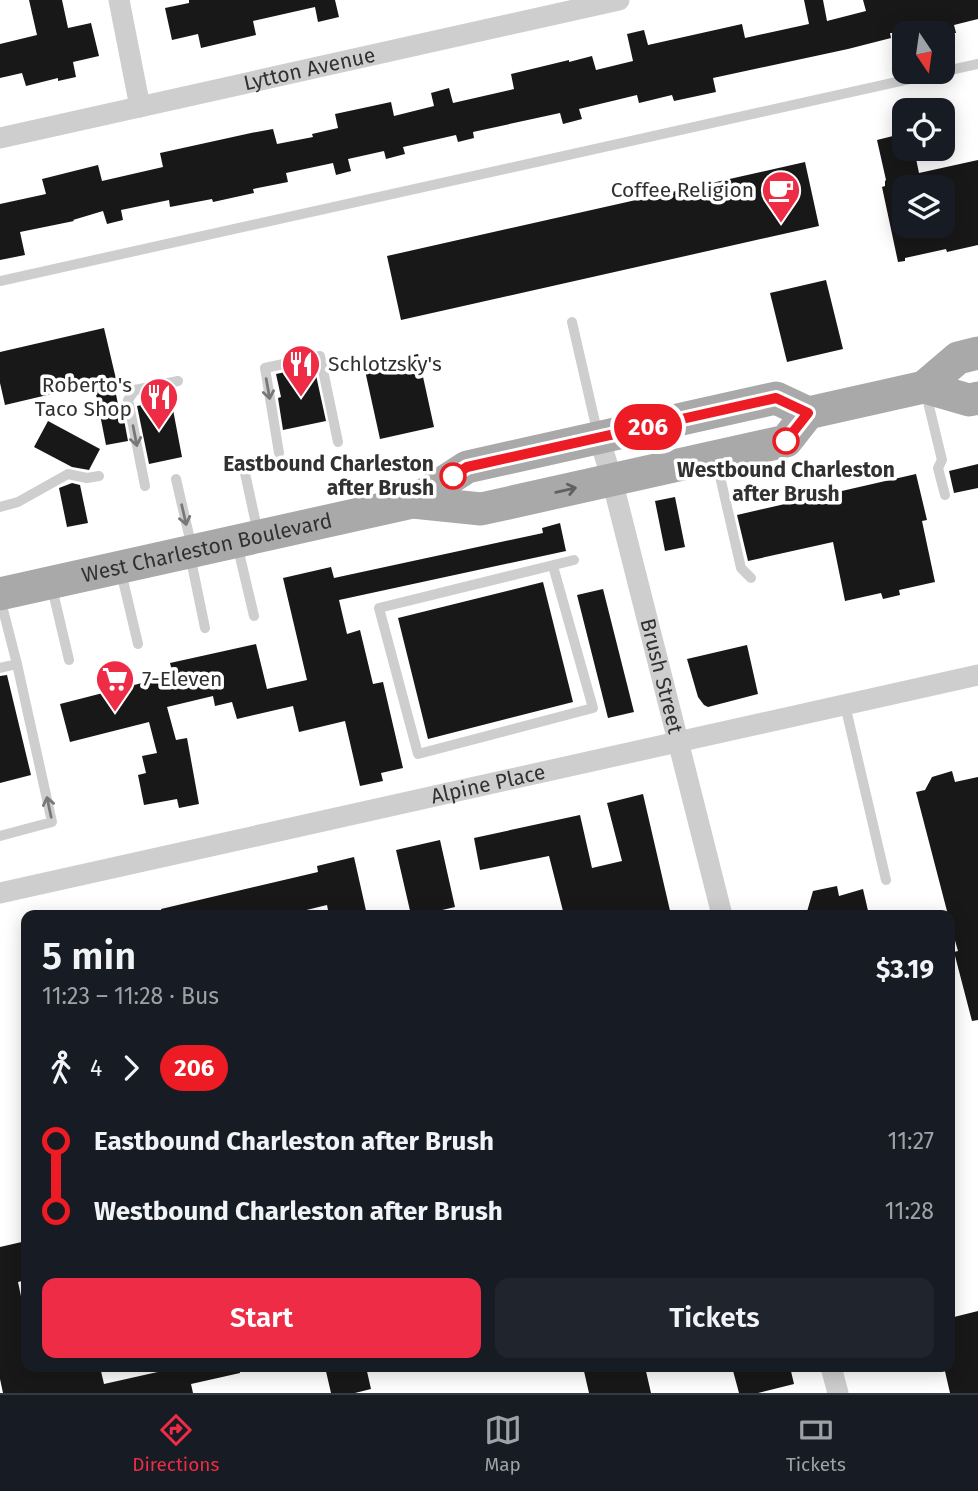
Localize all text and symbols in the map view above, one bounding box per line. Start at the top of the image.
north arrow [892,21,956,84]
map controls [892,21,955,238]
street label: Lytton Avenue [241,42,378,96]
button: locate [892,98,955,161]
cafe icon: Coffee Religion [760,169,802,224]
button: layers [892,175,955,238]
place label: Coffee Religion [611,177,754,203]
restaurant icon: Schlotzsky's [280,343,322,398]
place label: Schlotzsky's [328,351,442,377]
place label: Roberto's Taco Shop [35,372,132,422]
restaurant icon: Roberto's Taco Shop [138,376,180,431]
one-way arrow [262,377,275,400]
line badge: 206 [608,404,688,450]
text: 206 [628,413,668,441]
one-way arrow [129,424,143,447]
marker: Westbound Charleston after Brush [773,428,799,454]
place label: Eastbound Charleston after Brush [223,451,434,501]
place label: Westbound Charleston after Brush [677,457,895,507]
marker: Eastbound Charleston after Brush [440,463,466,489]
one-way arrow [554,483,577,496]
one-way arrow [178,503,192,526]
street label: West Charleston Boulevard [79,507,335,588]
street label: Brush Street [634,616,689,737]
supermarket icon: 7-Eleven [94,658,136,713]
place label: 7-Eleven [142,666,222,692]
street label: Alpine Place [428,759,548,810]
one-way arrow [41,796,55,819]
text: 5 min [42,933,136,979]
text: $3.19 [876,954,934,985]
text: 11:23 – 11:28 · Bus [42,982,219,1010]
icon: walk [42,1049,80,1087]
icon: forward [112,1049,150,1087]
text: 4 [90,1054,102,1082]
text: 206 [174,1054,214,1082]
text: Eastbound Charleston after Brush [94,1126,494,1157]
text: 11:27 [888,1127,934,1155]
text: Westbound Charleston after Brush [94,1196,503,1227]
text: 11:28 [885,1197,934,1225]
button: Start [42,1278,481,1358]
button: Tickets [495,1278,934,1358]
tab: Directions [132,1411,219,1476]
tab: Map [484,1411,522,1476]
tab: Tickets [786,1411,846,1476]

